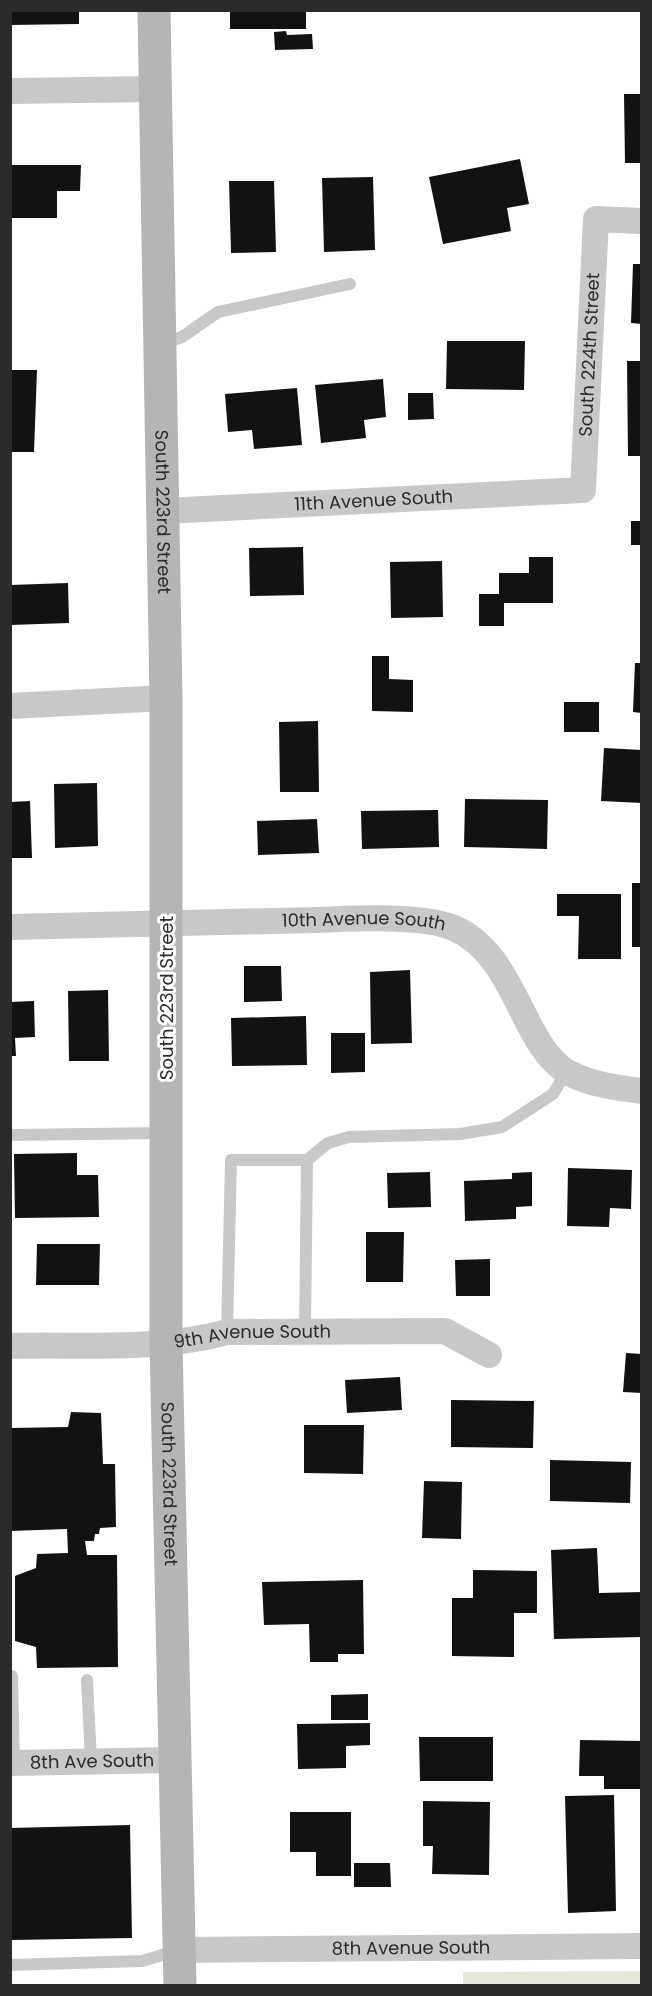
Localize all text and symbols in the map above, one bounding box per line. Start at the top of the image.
street label: South 224th Street [573,272,605,437]
street label: South 223rd Street [149,430,177,594]
street label: 11th Avenue South [294,484,454,516]
street label: 10th Avenue South [282,905,448,936]
street label: South 223rd Street [154,916,179,1080]
street label: 9th Avenue South [172,1319,331,1354]
street label: South 223rd Street [155,1401,184,1566]
street label: 8th Ave South [30,1747,154,1775]
street label: 8th Avenue South [332,1934,490,1961]

